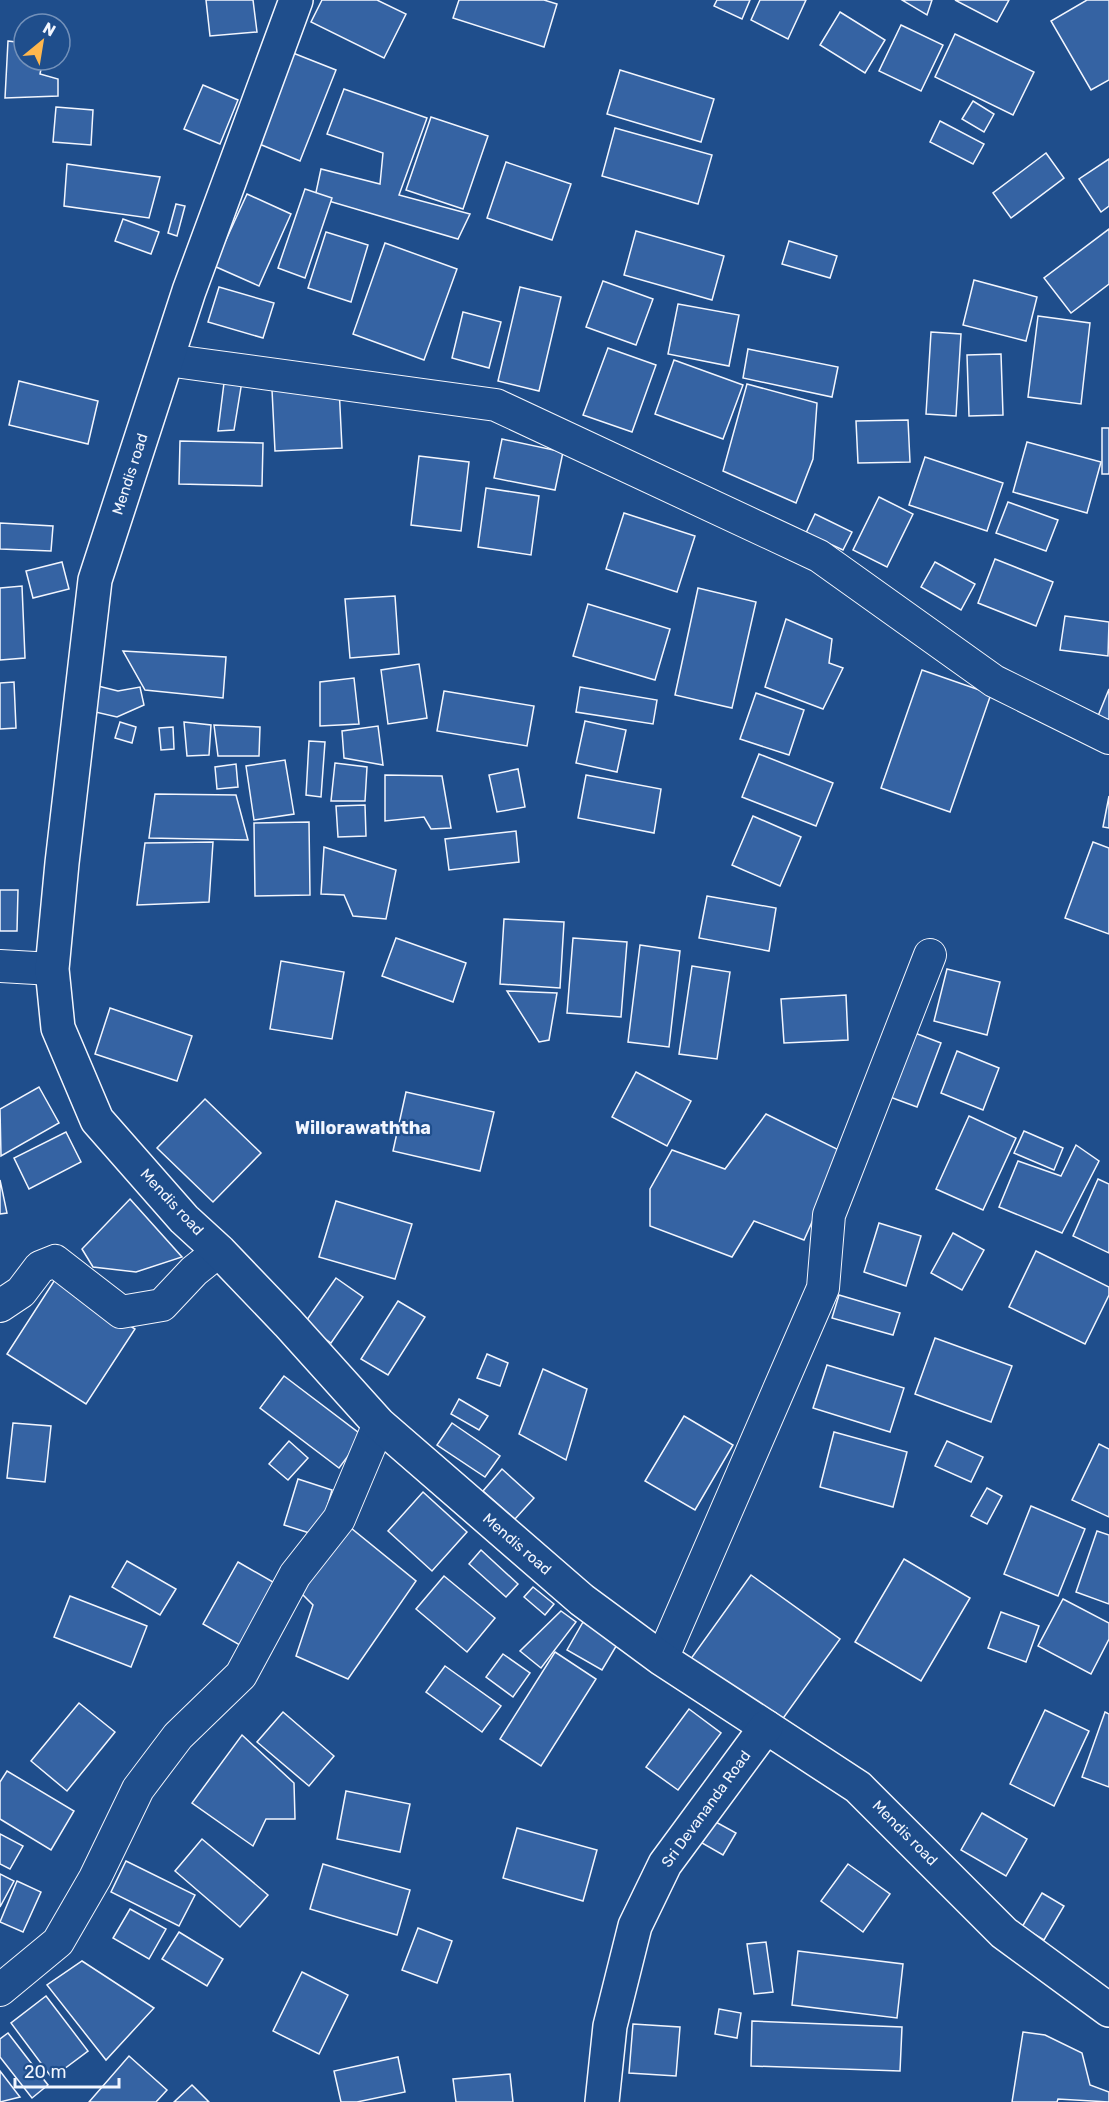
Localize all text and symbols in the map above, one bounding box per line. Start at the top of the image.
north arrow [12,12,72,72]
text: N [40,18,59,41]
street label: Mendis road [108,431,152,517]
district label: Willorawaththa [295,1117,431,1139]
street label: Mendis road [137,1165,207,1239]
street label: Mendis road [479,1509,555,1579]
street label: Sri Devananda Road [658,1747,754,1871]
street label: Mendis road [869,1797,941,1869]
scale bar [15,2051,118,2089]
text: 20 m [24,2061,66,2083]

